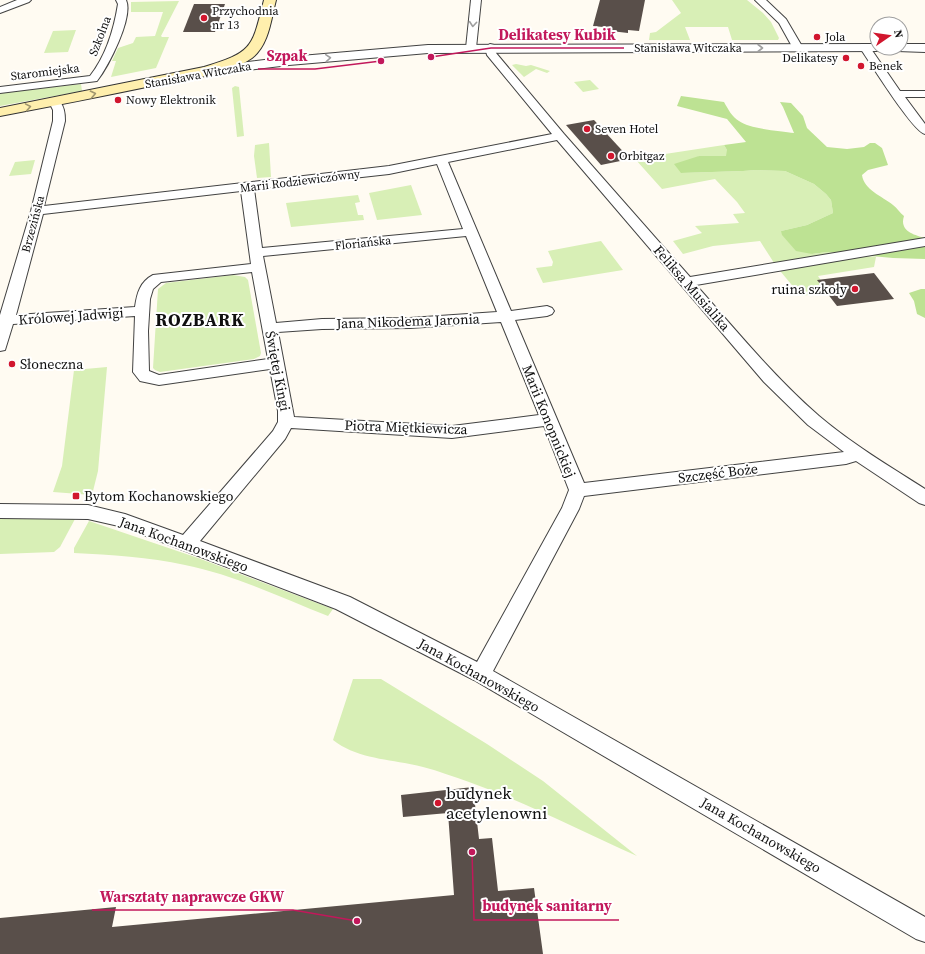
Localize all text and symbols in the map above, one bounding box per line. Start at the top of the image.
place label: Przychodnia nr 13 [212,3,280,33]
street label: Szkolna [85,13,115,58]
marker: Przychodnia nr 13 [199,13,209,23]
north arrow [869,16,909,56]
one-way arrow [469,21,478,27]
callout: Delikatesy Kubik [491,21,624,48]
text: Delikatesy Kubik [498,24,616,45]
text: N [890,28,906,39]
place label: Jola [824,29,846,45]
marker: Jola [812,32,822,42]
street label: Stanisława Witczaka [634,40,743,56]
callout: Szpak [258,42,315,69]
one-way arrow [757,44,763,52]
text: Szpak [267,45,307,66]
place label: Delikatesy [782,50,839,66]
one-way arrow [325,53,331,62]
marker: Delikatesy [841,53,851,63]
street label: Stanisława Witczaka [144,58,253,92]
place label: Benek [869,58,903,74]
street label: Staromiejska [10,60,81,84]
marker: Benek [856,61,866,71]
one-way arrow [90,91,96,99]
place label: Nowy Elektronik [126,92,216,108]
marker: Nowy Elektronik [113,95,123,105]
one-way arrow [24,103,31,112]
place label: Seven Hotel [595,121,659,137]
marker: Seven Hotel [582,124,592,134]
place label: Orbitgaz [619,148,665,164]
marker: Orbitgaz [606,151,616,161]
street label: Marii Rodziewiczówny [239,166,362,196]
street label: Brzezińska [18,193,49,254]
street label: Floriańska [334,232,393,254]
street label: Feliksa Musialika [649,241,735,336]
place label: ruina szkoły [771,279,848,299]
marker: ruina szkoły [850,284,860,294]
street label: Królowej Jadwigi [18,302,124,330]
district label: ROZBARK [155,307,245,332]
street label: Jana Nikodema Jaronia [335,308,481,334]
street label: Świętej Kingi [260,329,296,413]
place label: Słoneczna [20,354,84,374]
marker: Słoneczna [7,359,17,369]
street label: Marii Konopnickiej [517,362,581,481]
street label: Piotra Miętkiewicza [344,415,469,439]
street label: Szczęść Boże [677,458,759,488]
place label: Bytom Kochanowskiego [84,486,234,506]
marker: Bytom Kochanowskiego [71,491,81,501]
street label: Jana Kochanowskiego [116,511,252,577]
street label: Jana Kochanowskiego [414,633,544,717]
place label: budynek acetylenowni [446,781,547,825]
street label: Jana Kochanowskiego [696,792,825,878]
marker: budynek acetylenowni [433,798,443,808]
callout: Warsztaty naprawcze GKW [92,883,293,910]
text: Warsztaty naprawcze GKW [100,886,284,907]
callout: budynek sanitarny [474,893,619,920]
text: budynek sanitarny [482,895,612,916]

